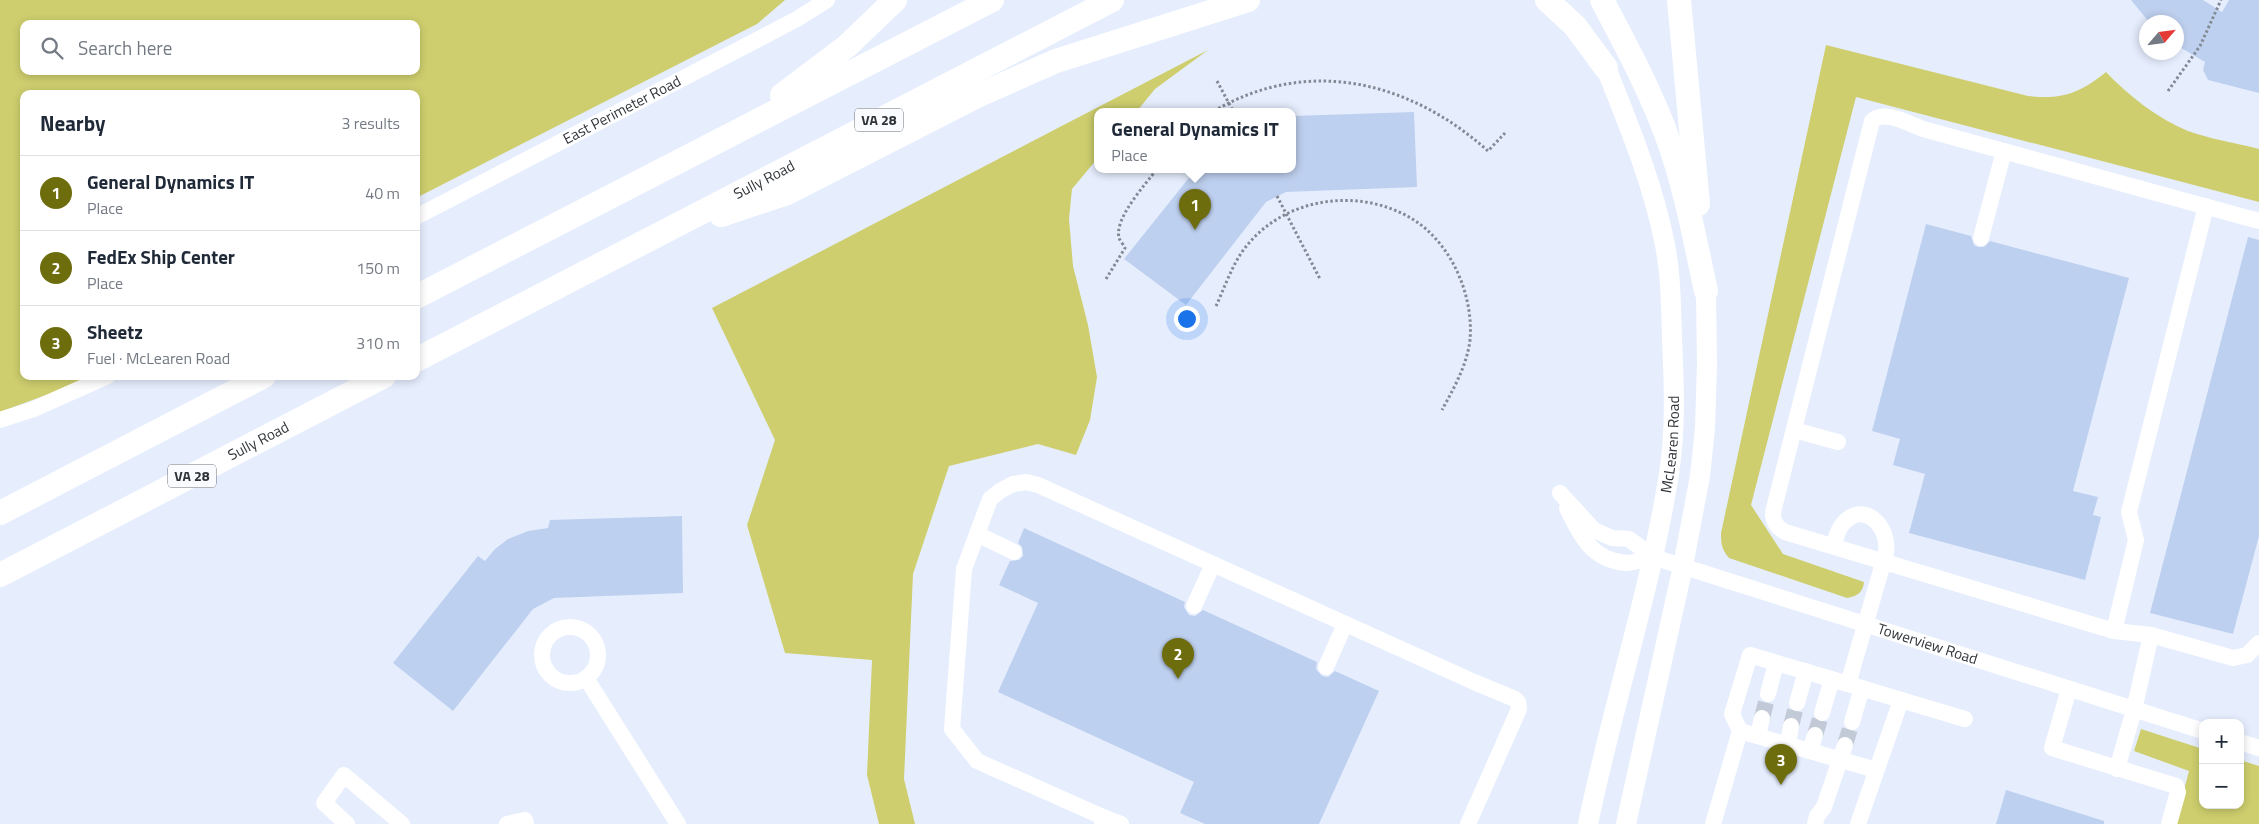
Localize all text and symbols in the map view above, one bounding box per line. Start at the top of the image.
north arrow [2139,15,2184,60]
search box [20,20,420,75]
text: Search here [78,33,172,62]
icon: search [38,34,66,62]
street label: East Perimeter Road [559,69,685,150]
text: Nearby [40,107,105,139]
road number: VA 28 [855,108,903,132]
popup [1094,108,1296,173]
text: 3 results [341,111,400,135]
text: General Dynamics IT [1111,114,1279,143]
text: Place [1111,143,1148,167]
street label: Sully Road [729,154,799,205]
text: General Dynamics IT [87,167,254,196]
text: 1 [52,181,60,205]
text: 40 m [365,181,400,205]
pin: 1 [1179,189,1211,230]
text: Place [87,196,123,220]
text: FedEx Ship Center [87,242,235,271]
text: 2 [52,256,60,280]
text: 150 m [356,256,400,280]
text: Place [87,271,123,295]
your location [1174,306,1200,332]
text: Sheetz [87,317,143,346]
text: 3 [52,331,60,355]
text: 310 m [356,331,400,355]
text: Fuel · McLearen Road [87,346,230,370]
street label: McLearen Road [1654,396,1685,495]
street label: Sully Road [224,415,293,466]
road number: VA 28 [168,464,216,488]
street label: Towerview Road [1875,617,1981,670]
pin: 2 [1162,638,1194,679]
map controls [2199,719,2244,809]
button: + [2199,719,2244,764]
pin: 3 [1765,744,1797,785]
button: − [2199,764,2244,809]

